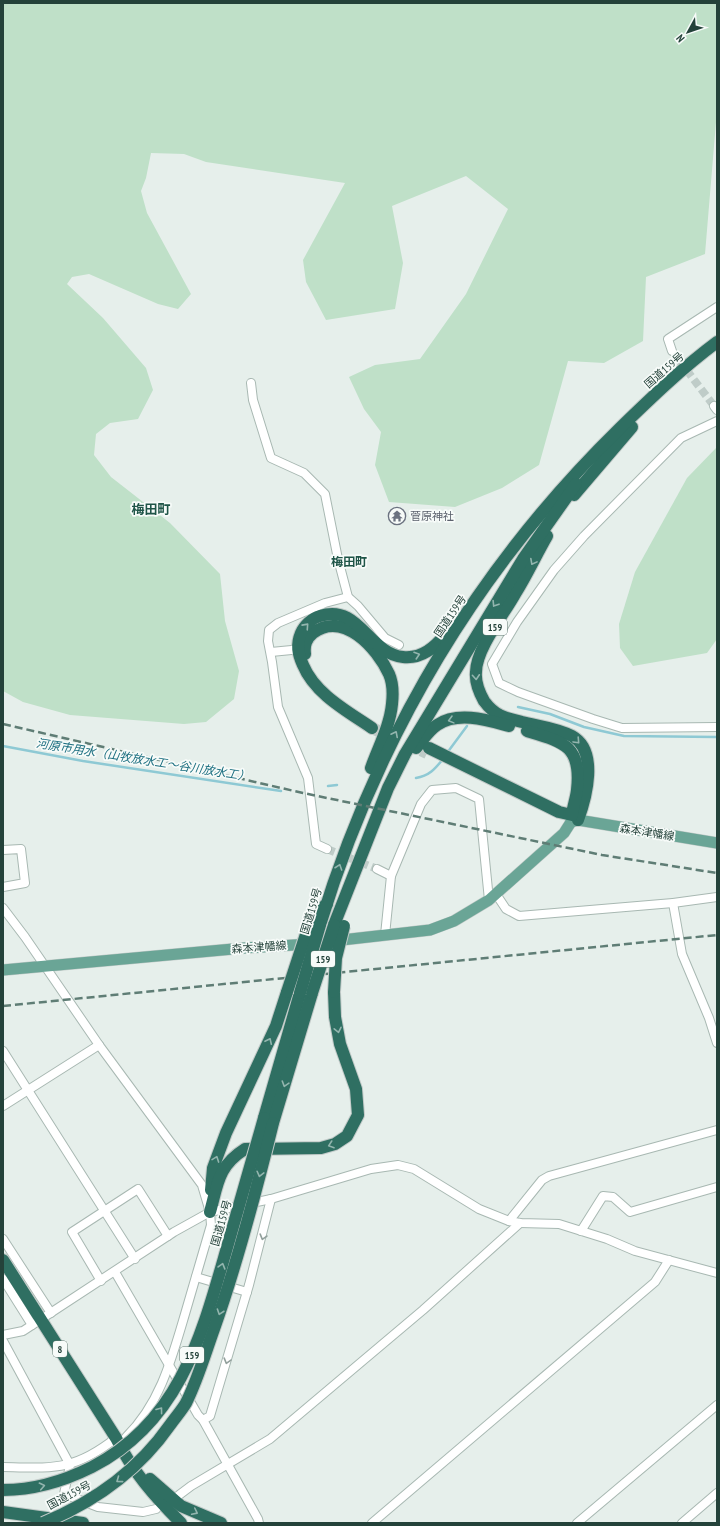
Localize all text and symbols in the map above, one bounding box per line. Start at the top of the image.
north arrow [668,12,708,52]
text: N [673,32,688,45]
street label: 国道159号 [641,349,687,391]
district label: 梅田町 [131,501,171,518]
temple icon: 菅原神社 [387,506,407,526]
place label: 菅原神社 [410,509,454,523]
district label: 梅田町 [331,554,367,569]
one-way arrow [530,558,538,565]
street label: 国道159号 [431,592,469,640]
one-way arrow [493,600,500,607]
road number: 159 [483,619,507,635]
one-way arrow [302,623,309,631]
one-way arrow [413,652,420,660]
one-way arrow [472,674,481,680]
one-way arrow [447,715,454,723]
one-way arrow [391,731,398,738]
water label: 河原市用水（山牧放水工～谷川放水工） [35,735,251,784]
one-way arrow [572,736,580,744]
street label: 森本津幡線 [619,821,675,843]
one-way arrow [335,863,343,870]
street label: 国道159号 [297,886,325,936]
street label: 森本津幡線 [231,938,287,956]
road number: 159 [311,951,335,967]
one-way arrow [333,1027,341,1034]
one-way arrow [264,1037,272,1045]
one-way arrow [281,1080,290,1087]
one-way arrow [327,1140,334,1149]
one-way arrow [211,1156,220,1163]
one-way arrow [257,1171,265,1177]
street label: 国道159号 [208,1198,234,1248]
one-way arrow [259,1233,267,1240]
one-way arrow [217,1263,226,1270]
one-way arrow [216,1308,225,1315]
road number: 8 [53,1341,67,1357]
road number: 159 [180,1347,204,1363]
one-way arrow [223,1358,231,1365]
one-way arrow [156,1408,163,1415]
one-way arrow [116,1475,123,1482]
street label: 国道159号 [45,1478,93,1512]
one-way arrow [38,1482,45,1491]
one-way arrow [190,1507,198,1515]

